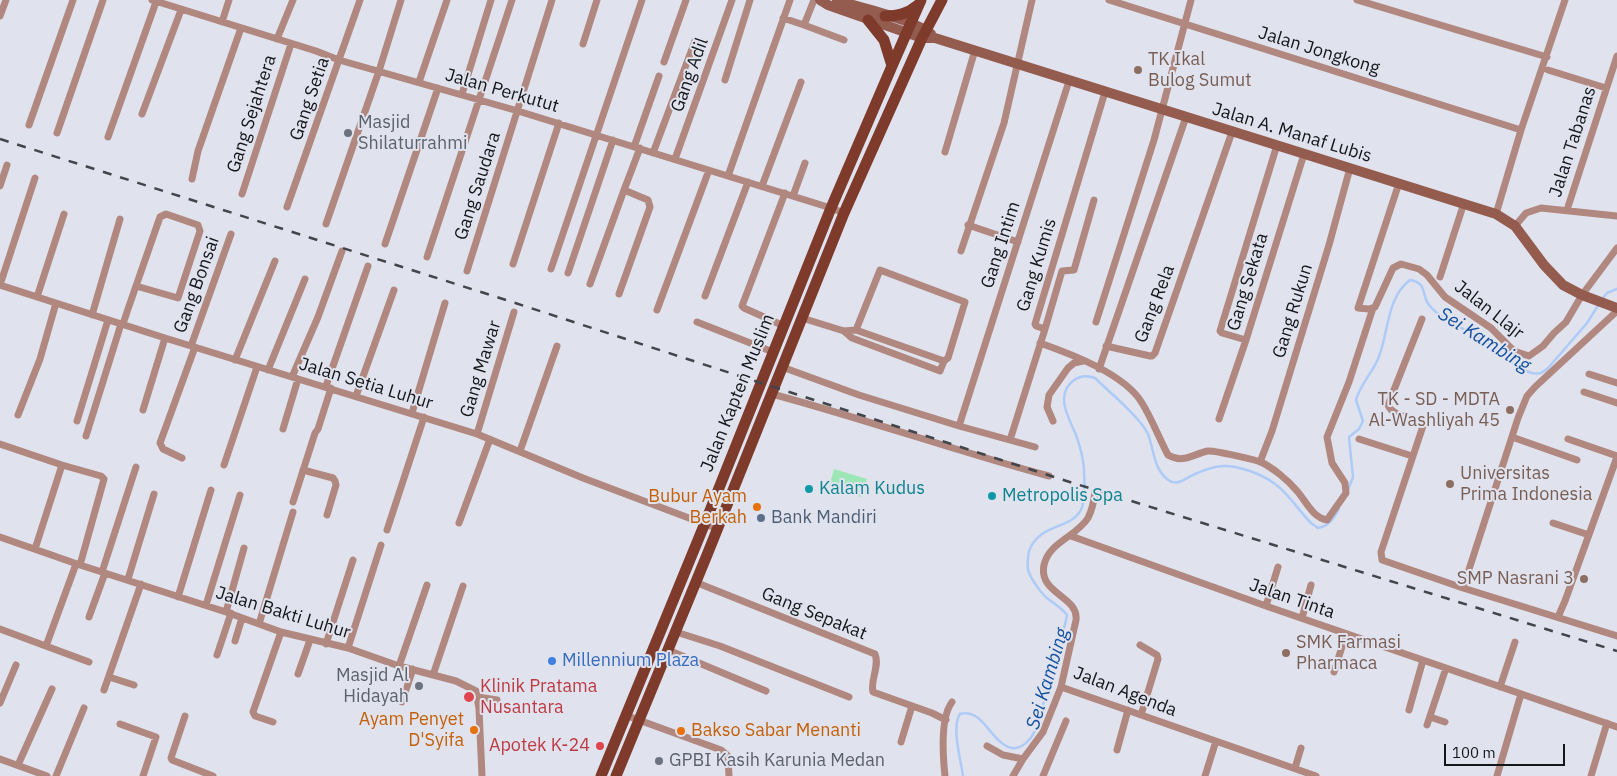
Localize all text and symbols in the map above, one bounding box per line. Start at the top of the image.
street label: Jalan Jongkong [1256,22,1382,80]
street label: Gang Adil [667,35,713,115]
place label: TK Ikal Bulog Sumut [1148,49,1252,92]
street label: Gang Sejahtera [223,52,281,176]
street label: Gang Setia [286,54,334,144]
street label: Jalan Perkutut [443,64,561,118]
marker: TK Ikal Bulog Sumut [1132,64,1144,76]
street label: Jalan Tabanas [1545,84,1601,200]
street label: Jalan A. Manaf Lubis [1210,98,1374,168]
place label: Masjid Shilaturrahmi [358,112,467,154]
marker: Masjid Shilaturrahmi [342,127,354,139]
street label: Gang Saudara [450,129,506,243]
street label: Gang Intim [977,199,1025,291]
street label: Gang Kumis [1013,216,1061,314]
street label: Gang Sekata [1223,230,1273,334]
street label: Gang Bonsai [170,234,224,336]
street label: Gang Rukun [1268,261,1318,361]
street label: Gang Rela [1130,262,1180,346]
street label: Jalan Llajr [1450,276,1528,344]
water label: Sei Kambing [1434,303,1534,377]
street label: Jalan Kapten Muslim [696,311,780,475]
street label: Gang Mawar [456,318,506,420]
street label: Jalan Setia Luhur [296,353,436,415]
place label: TK - SD - MDTA Al-Washliyah 45 [1368,389,1500,432]
marker: TK - SD - MDTA Al-Washliyah 45 [1504,404,1516,416]
place label: Universitas Prima Indonesia [1460,463,1592,506]
place label: Kalam Kudus [819,478,925,500]
marker: Universitas Prima Indonesia [1444,478,1456,490]
marker: Kalam Kudus [803,483,815,495]
place label: Metropolis Spa [1002,485,1123,507]
place label: Bubur Ayam Berkah [648,486,747,528]
marker: Metropolis Spa [986,490,998,502]
marker: Bubur Ayam Berkah [751,501,763,513]
place label: Bank Mandiri [771,507,877,529]
marker: Bank Mandiri [755,512,767,524]
place label: SMP Nasrani 3 [1457,568,1574,590]
marker: SMP Nasrani 3 [1578,573,1590,585]
street label: Jalan Tinta [1247,574,1337,624]
street label: Jalan Bakti Luhur [213,582,353,644]
street label: Gang Sepakat [758,583,870,645]
water label: Sei Kambing [1022,626,1074,732]
place label: SMK Farmasi Pharmaca [1296,632,1401,674]
marker: SMK Farmasi Pharmaca [1280,647,1292,659]
place label: Millennium Plaza [562,650,699,672]
marker: Millennium Plaza [546,655,558,667]
street label: Jalan Agenda [1070,662,1180,722]
place label: Masjid Al Hidayah [336,665,409,708]
place label: Klinik Pratama Nusantara [480,676,597,719]
marker: Masjid Al Hidayah [413,680,425,692]
marker: Klinik Pratama Nusantara [462,690,476,704]
place label: Ayam Penyet D'Syifa [359,709,464,752]
place label: Bakso Sabar Menanti [691,720,861,742]
marker: Ayam Penyet D'Syifa [468,724,480,736]
marker: Bakso Sabar Menanti [675,725,687,737]
scale bar [1447,734,1568,766]
place label: Apotek K-24 [489,735,590,757]
marker: Apotek K-24 [594,740,606,752]
text: 100 m [1452,743,1496,762]
place label: GPBI Kasih Karunia Medan [669,750,885,772]
marker: GPBI Kasih Karunia Medan [653,755,665,767]

